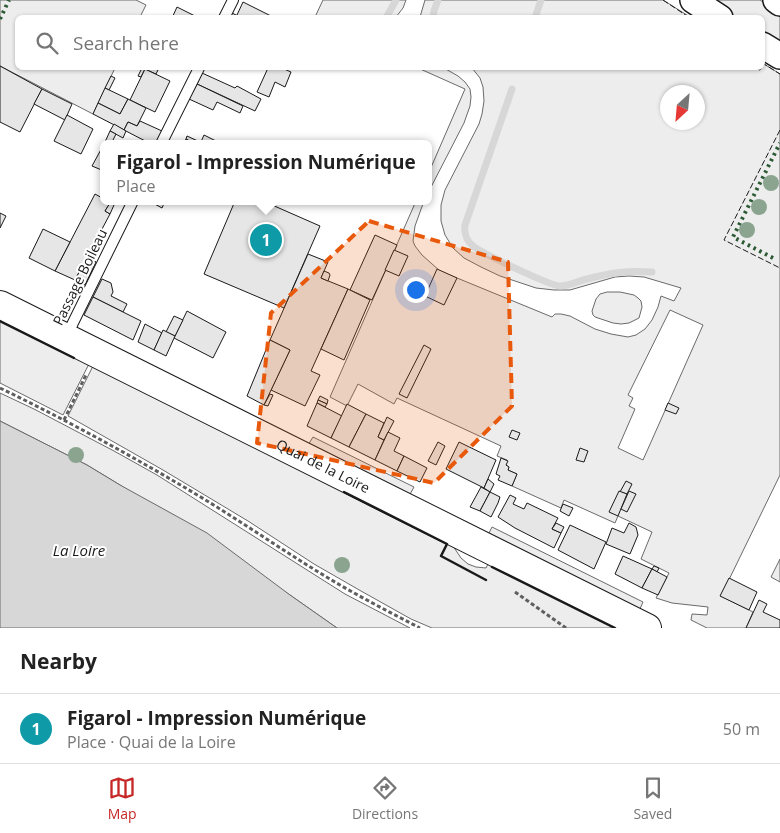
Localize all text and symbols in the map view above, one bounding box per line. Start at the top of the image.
search box [15,15,765,70]
icon: search [33,29,61,57]
text: Search here [73,30,179,56]
north arrow [660,85,705,130]
popup [100,140,432,205]
text: Figarol - Impression Numérique [116,149,416,175]
text: Place [116,175,156,197]
pin: 1 [250,221,282,259]
street label: Passage Boileau [48,225,111,328]
your location [403,277,429,303]
street label: Quai de la Loire [273,434,373,497]
water label: La Loire [53,540,106,560]
text: Nearby [20,647,97,675]
text: Figarol - Impression Numérique [67,705,366,731]
text: 1 [31,718,41,740]
text: 50 m [723,718,760,740]
text: Place · Quai de la Loire [67,731,236,753]
tab: Map [108,774,137,823]
tab: Directions [352,774,418,823]
tab: Saved [633,774,672,823]

